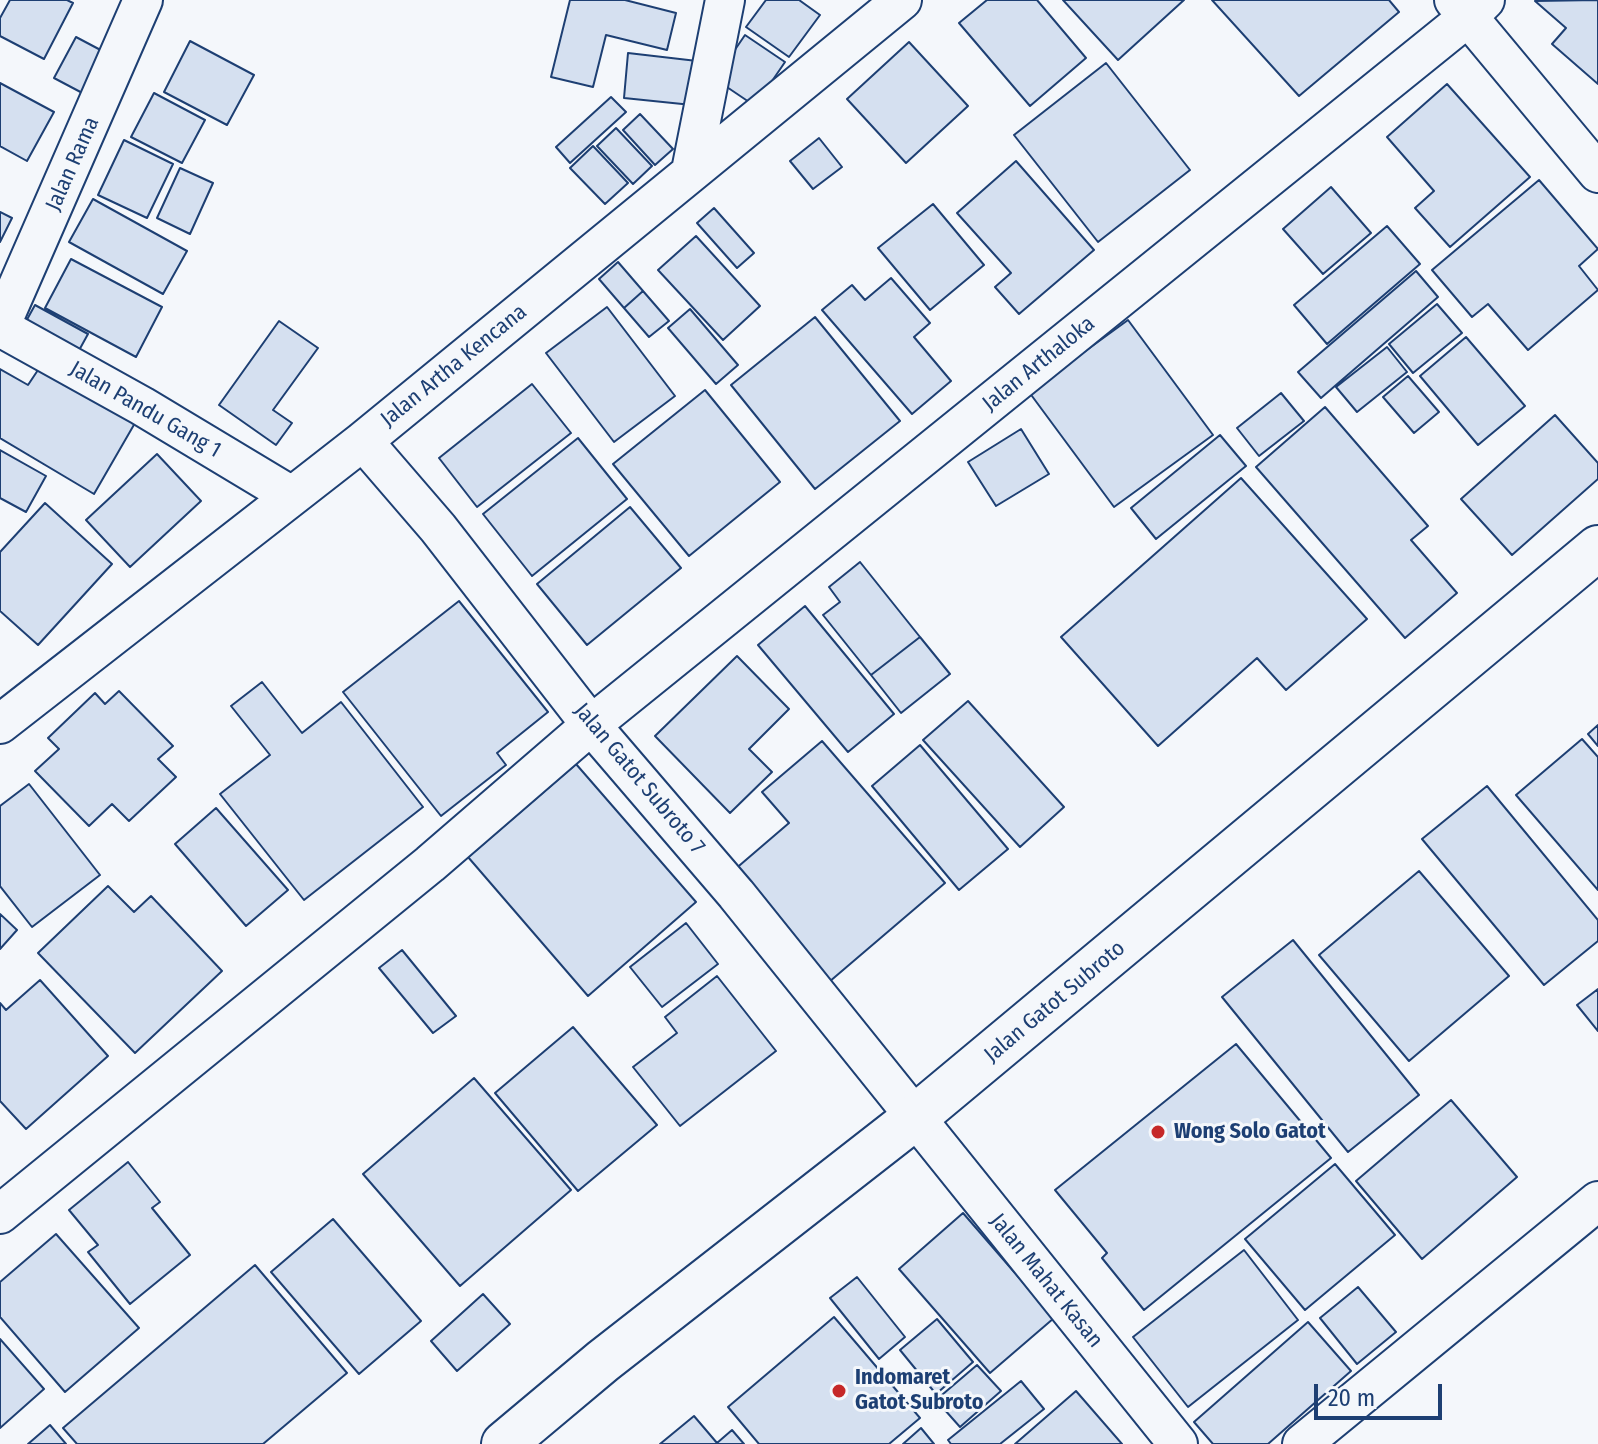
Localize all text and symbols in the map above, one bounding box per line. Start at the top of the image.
street label: Jalan Rama [41,113,105,215]
street label: Jalan Artha Kencana [376,299,532,433]
street label: Jalan Arthaloka [978,311,1100,417]
street label: Jalan Pandu Gang 1 [65,356,225,464]
street label: Jalan Gatot Subroto 7 [568,698,710,860]
street label: Jalan Gatot Subroto [979,936,1131,1068]
place label: Wong Solo Gatot [1174,1119,1326,1145]
marker: Wong Solo Gatot [1149,1123,1167,1141]
street label: Jalan Mahat Kasan [984,1209,1108,1353]
place label: Indomaret Gatot Subroto [855,1365,983,1416]
scale bar [1318,1368,1446,1418]
marker: Indomaret Gatot Subroto [830,1382,848,1400]
text: 20 m [1328,1384,1375,1412]

